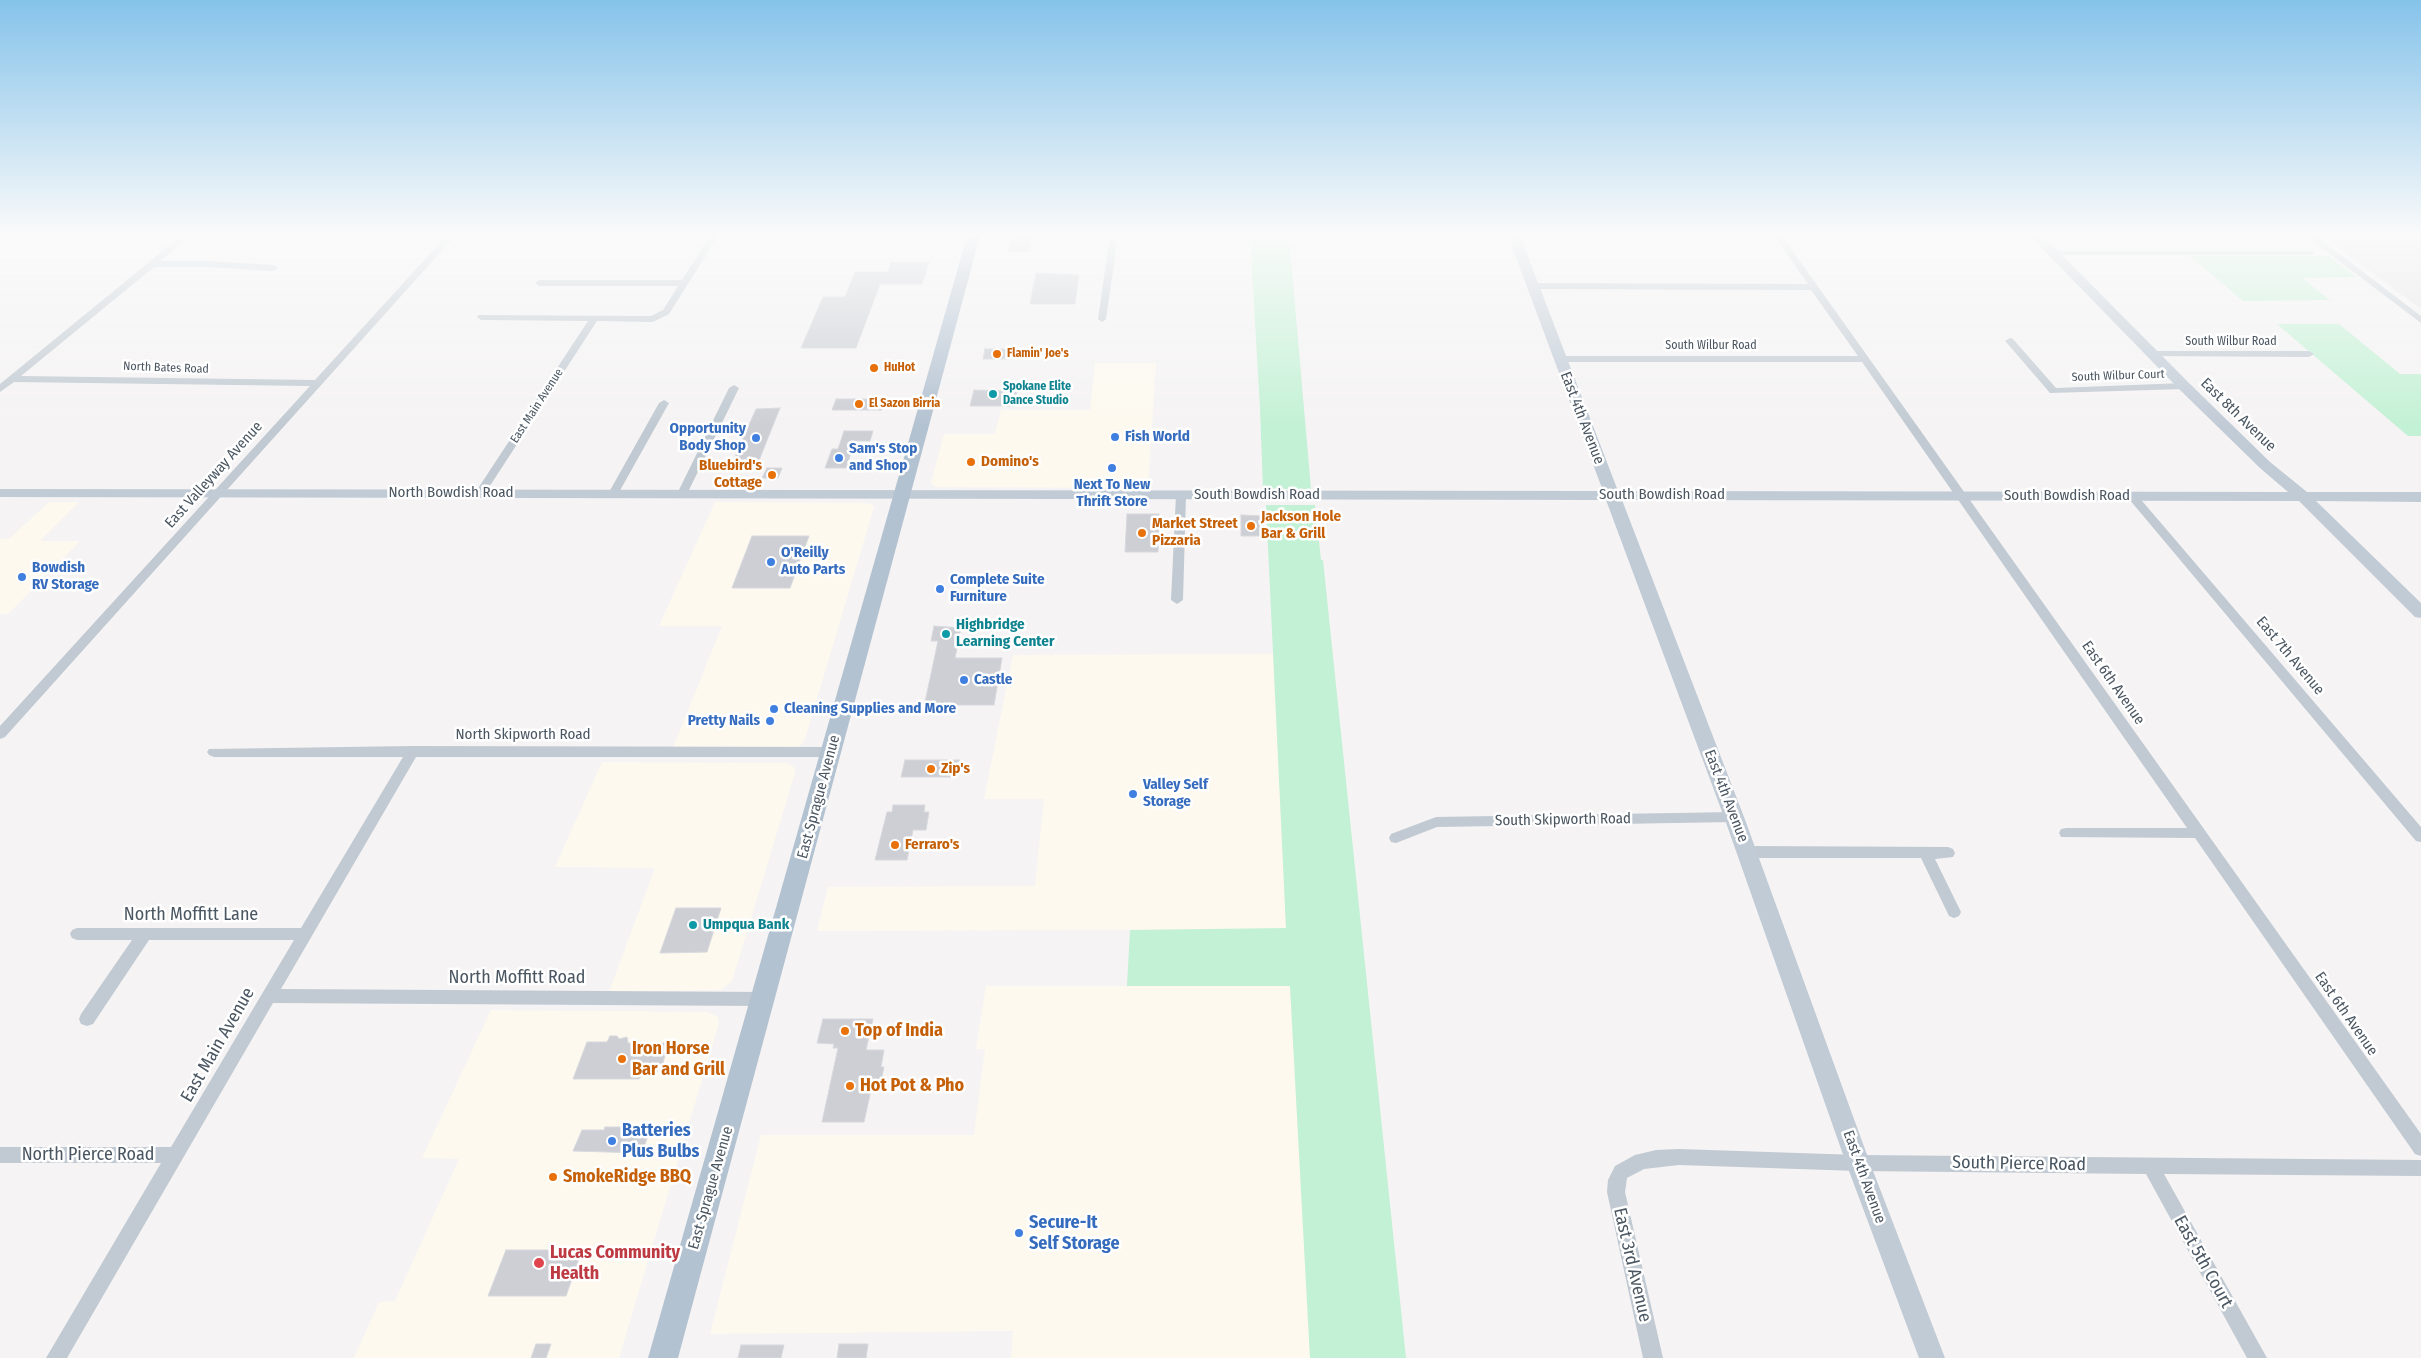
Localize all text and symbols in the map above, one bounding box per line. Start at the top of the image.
street label: South Wilbur Road [2185,335,2277,349]
street label: South Wilbur Road [1665,339,1757,353]
place label: Flamin' Joe's [1007,347,1069,361]
marker: Flamin' Joe's [991,348,1003,360]
street label: North Bates Road [123,359,209,377]
place label: HuHot [884,361,915,375]
marker: HuHot [868,362,880,374]
street label: East Main Avenue [508,366,566,446]
street label: South Wilbur Court [2071,367,2165,385]
street label: East 4th Avenue [1556,369,1608,467]
street label: East 8th Avenue [2197,375,2279,455]
place label: Spokane Elite Dance Studio [1003,380,1071,408]
marker: Spokane Elite Dance Studio [987,388,999,400]
place label: El Sazon Birria [869,397,940,411]
marker: El Sazon Birria [853,398,865,410]
street label: East Valleyway Avenue [161,418,267,532]
place label: Opportunity Body Shop [670,420,746,455]
place label: Fish World [1125,428,1190,446]
marker: Fish World [1109,431,1121,443]
marker: Opportunity Body Shop [750,432,762,444]
place label: Sam's Stop and Shop [849,440,917,475]
marker: Sam's Stop and Shop [833,452,845,464]
place label: Domino's [981,453,1039,471]
marker: Domino's [965,456,977,468]
place label: Bluebird's Cottage [699,457,762,492]
marker: Next To New Thrift Store [1106,462,1118,474]
marker: Bluebird's Cottage [766,469,778,481]
place label: Next To New Thrift Store [1074,476,1150,511]
street label: North Bowdish Road [388,484,514,502]
street label: South Bowdish Road [1194,486,1320,504]
street label: South Bowdish Road [1599,486,1725,504]
street label: South Bowdish Road [2004,487,2130,505]
place label: Jackson Hole Bar & Grill [1261,508,1341,543]
place label: Market Street Pizzaria [1152,515,1238,550]
marker: Jackson Hole Bar & Grill [1245,520,1257,532]
marker: Market Street Pizzaria [1136,527,1148,539]
place label: O'Reilly Auto Parts [781,544,845,579]
marker: O'Reilly Auto Parts [765,556,777,568]
place label: Bowdish RV Storage [32,559,99,594]
marker: Bowdish RV Storage [16,571,28,583]
place label: Complete Suite Furniture [950,571,1045,606]
marker: Complete Suite Furniture [934,583,946,595]
street label: East 7th Avenue [2252,613,2328,699]
place label: Highbridge Learning Center [956,616,1054,651]
marker: Highbridge Learning Center [940,628,952,640]
street label: East 6th Avenue [2078,638,2148,728]
place label: Castle [974,671,1012,689]
marker: Castle [958,674,970,686]
place label: Cleaning Supplies and More [784,700,956,718]
marker: Cleaning Supplies and More [768,703,780,715]
place label: Pretty Nails [688,712,760,730]
marker: Pretty Nails [764,715,776,727]
street label: North Skipworth Road [455,726,591,744]
street label: East Sprague Avenue [794,733,844,861]
street label: East 4th Avenue [1700,747,1752,845]
place label: Zip's [941,760,970,778]
marker: Zip's [925,763,937,775]
place label: Valley Self Storage [1143,776,1208,811]
marker: Valley Self Storage [1127,788,1139,800]
street label: South Skipworth Road [1495,810,1631,830]
place label: Ferraro's [905,836,959,854]
marker: Ferraro's [889,839,901,851]
street label: North Moffitt Lane [124,904,258,926]
place label: Umpqua Bank [703,916,789,934]
marker: Umpqua Bank [687,919,699,931]
street label: North Moffitt Road [449,967,585,989]
street label: East 6th Avenue [2311,969,2381,1059]
street label: East Main Avenue [176,984,260,1106]
place label: Top of India [855,1020,943,1042]
marker: Top of India [839,1025,851,1037]
place label: Iron Horse Bar and Grill [632,1038,725,1080]
marker: Iron Horse Bar and Grill [616,1053,628,1065]
place label: Hot Pot & Pho [860,1075,964,1097]
marker: Hot Pot & Pho [844,1080,856,1092]
place label: Batteries Plus Bulbs [622,1120,699,1162]
street label: East Sprague Avenue [685,1124,737,1252]
street label: East 4th Avenue [1839,1128,1889,1226]
marker: Batteries Plus Bulbs [606,1135,618,1147]
street label: North Pierce Road [22,1144,154,1166]
street label: South Pierce Road [1952,1152,2086,1176]
place label: SmokeRidge BBQ [563,1166,691,1188]
marker: SmokeRidge BBQ [547,1171,559,1183]
street label: East 3rd Avenue [1608,1206,1656,1324]
place label: Secure-It Self Storage [1029,1212,1120,1254]
street label: East 5th Court [2169,1212,2237,1312]
marker: Secure-It Self Storage [1013,1227,1025,1239]
place label: Lucas Community Health [550,1242,680,1284]
marker: Lucas Community Health [532,1256,546,1270]

